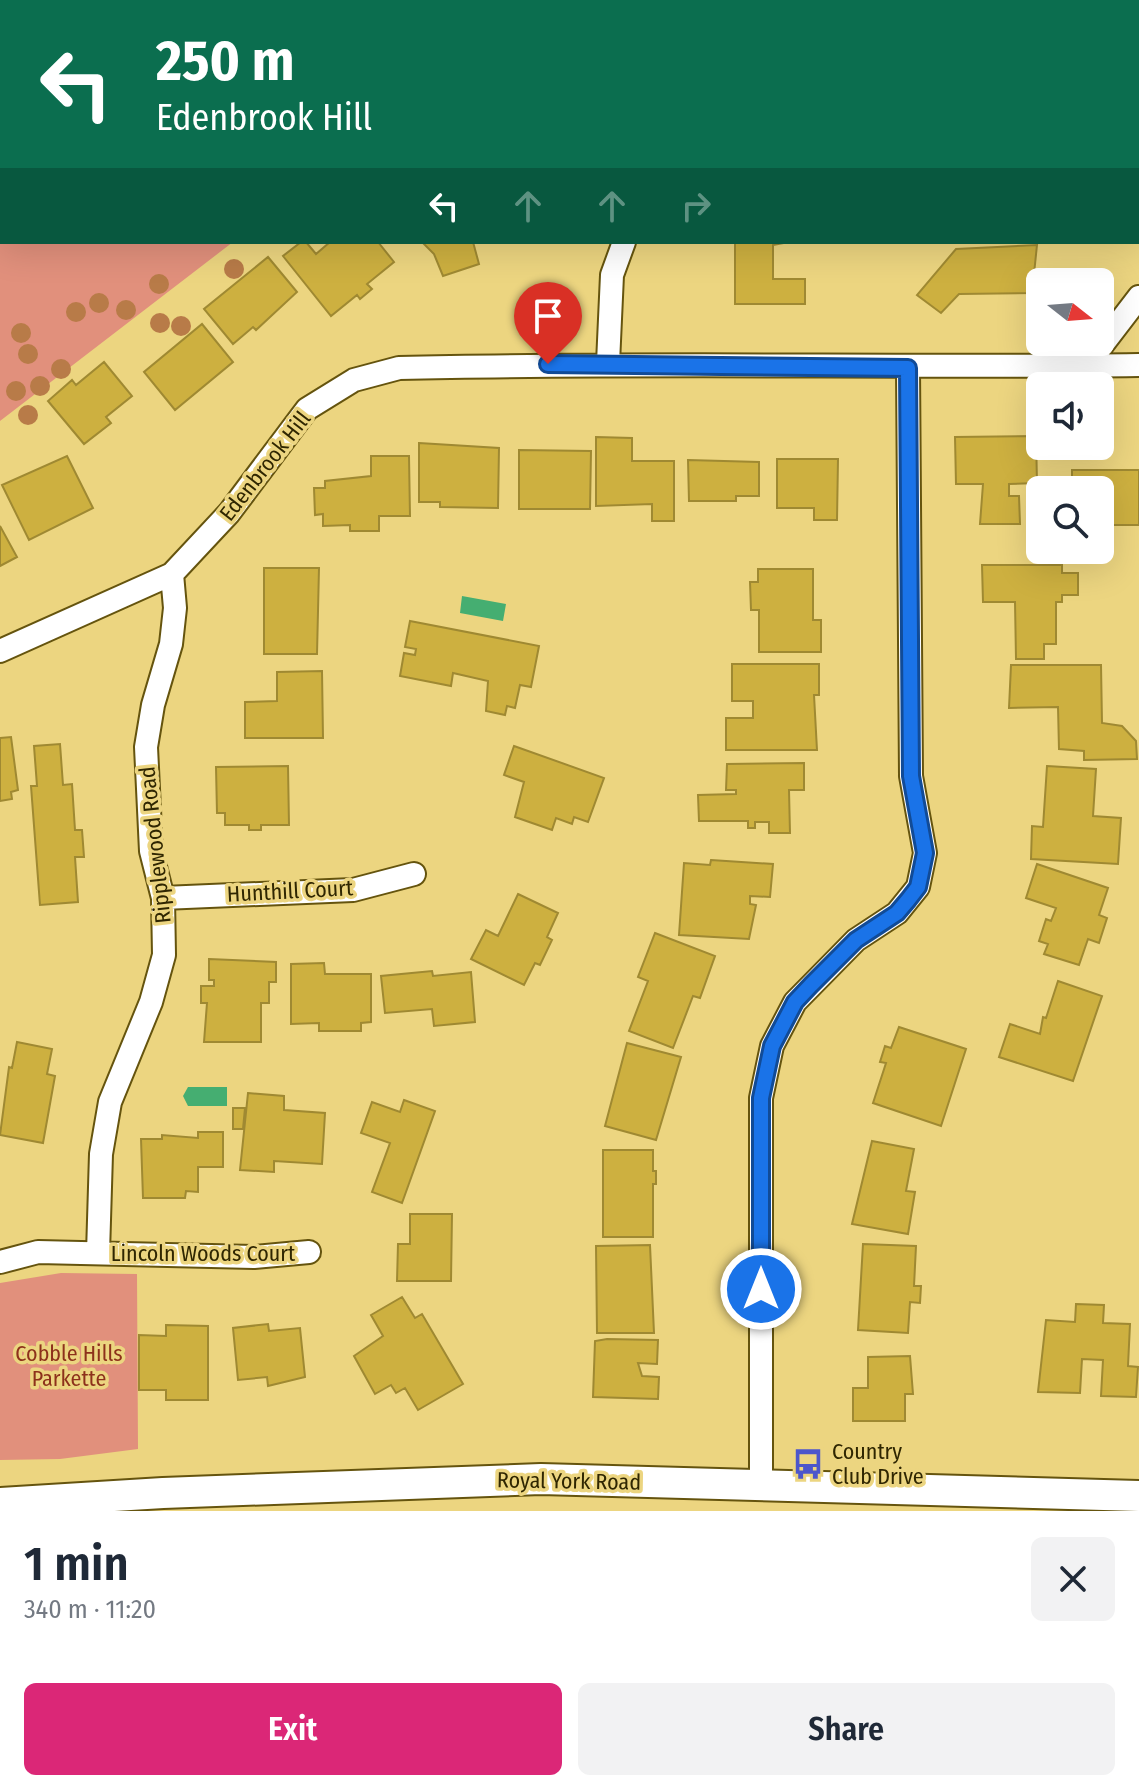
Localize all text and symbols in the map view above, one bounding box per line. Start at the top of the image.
text: 250 m [156,28,294,95]
icon: left [24,32,128,136]
text: Edenbrook Hill [156,96,372,140]
icon: left [422,184,466,228]
icon: ahead [506,184,550,228]
icon: ahead [590,184,634,228]
icon: right [674,184,718,228]
north arrow [1026,268,1114,356]
map controls [1026,268,1114,564]
pin [514,282,582,364]
icon: arrive [526,294,570,338]
button: sound [1026,372,1114,460]
street label: Edenbrook Hill [214,406,316,526]
button: search [1026,476,1114,564]
street label: Ripplewood Road [133,765,177,925]
street label: Hunthill Court [226,874,355,908]
street label: Lincoln Woods Court [111,1240,296,1267]
position arrow [719,1247,803,1331]
park label: Cobble Hills Parkette [15,1340,123,1392]
place label: Country Club Drive [832,1438,924,1490]
bus stop icon: Country Club Drive [791,1447,825,1481]
street label: Royal York Road [497,1466,641,1496]
text: 1 min [24,1535,129,1593]
button: close [1031,1537,1115,1621]
text: 340 m · 11:20 [24,1594,156,1625]
button: Exit [24,1683,562,1775]
button: Share [578,1683,1115,1775]

